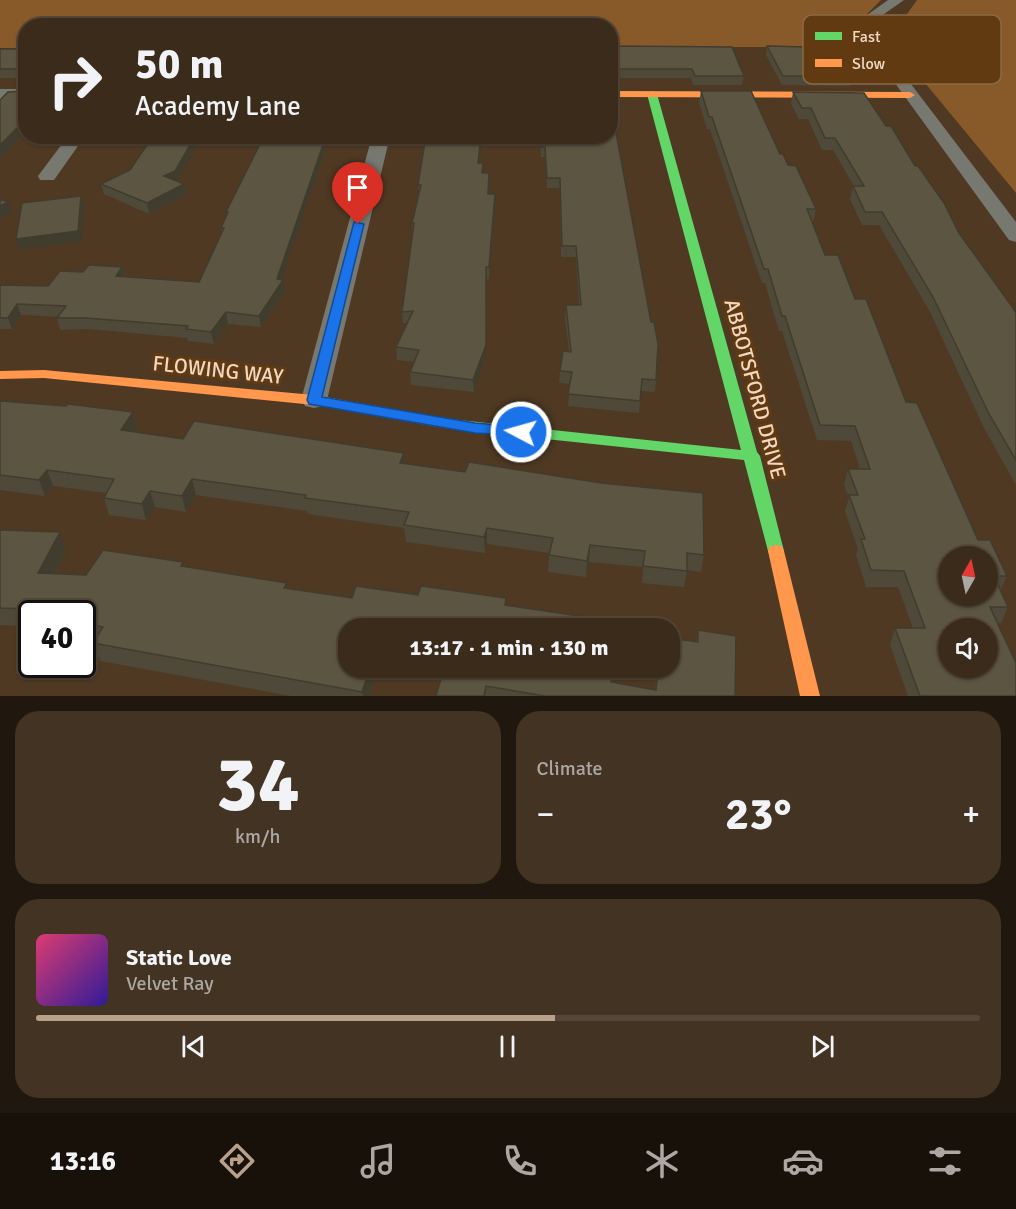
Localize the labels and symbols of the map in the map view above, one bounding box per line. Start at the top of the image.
legend [803,15,1001,84]
text: Fast [852,27,881,47]
text: Slow [852,54,886,74]
pin [332,162,383,224]
street label: ABBOTSFORD DRIVE [718,296,792,482]
street label: FLOWING WAY [151,350,285,390]
position arrow [489,400,553,464]
north arrow [938,546,998,606]
speed limit sign: 40 [18,600,96,678]

